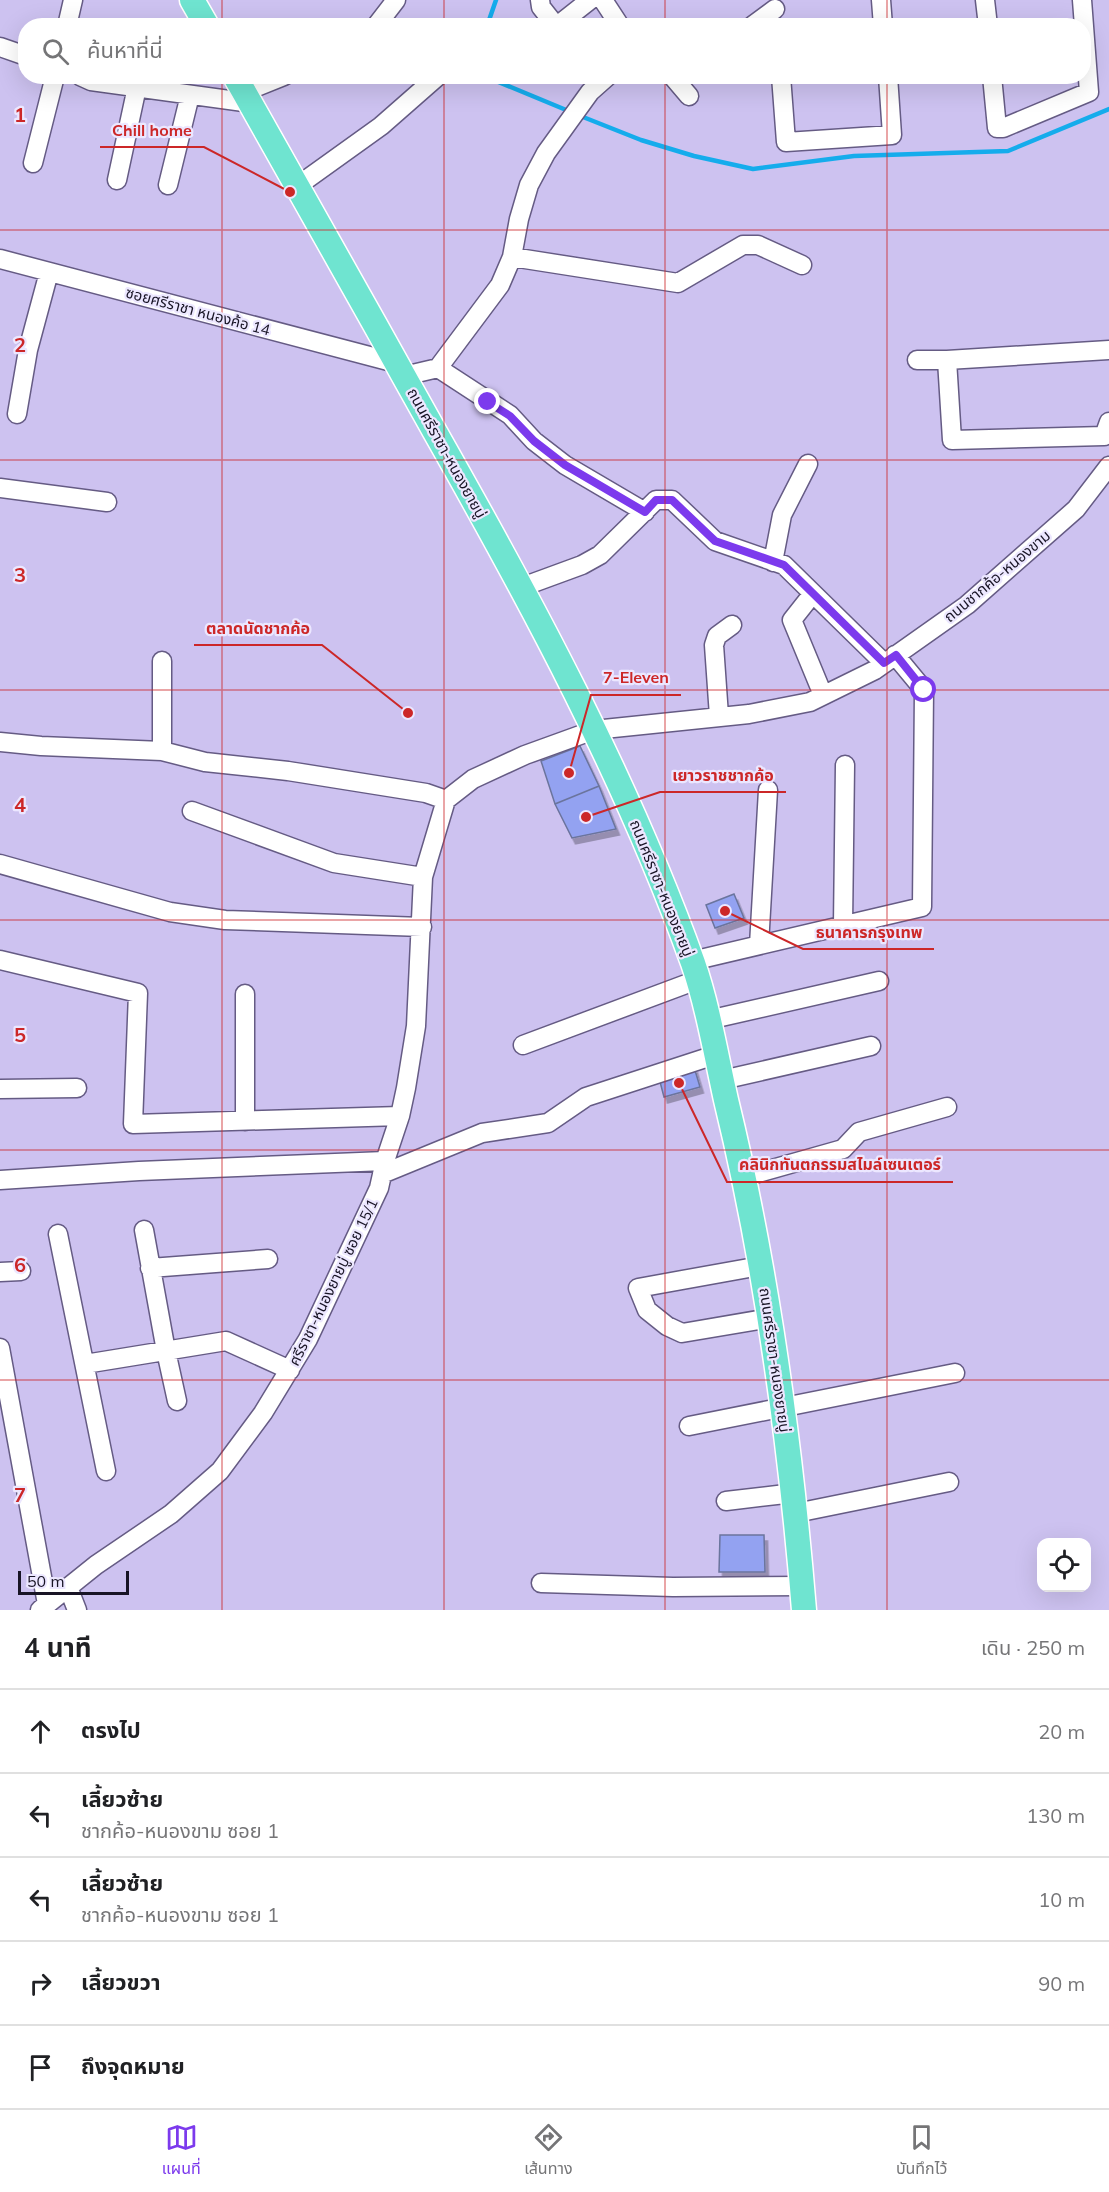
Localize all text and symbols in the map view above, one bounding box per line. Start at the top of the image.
search box [18,18,1091,84]
icon: search [39,35,72,68]
text: ค้นหาที่นี่ [87,36,163,64]
text: 1 [14,102,26,127]
callout: Chill home [100,113,204,147]
text: Chill home [112,120,192,140]
street label: ซอยศรีราชา หนองค้อ 14 [124,283,272,339]
text: 2 [14,332,26,357]
street label: ถนนศรีราชา-หนองยายบู่ [403,385,491,521]
route end [474,388,500,414]
street label: ถนนชากค้อ-หนองขาม [940,526,1054,626]
text: 3 [14,562,26,587]
callout: ตลาดนัดชากค้อ [194,611,322,645]
text: ตลาดนัดชากค้อ [206,618,310,638]
callout: 7-Eleven [591,661,681,695]
text: 7-Eleven [603,667,669,687]
route start [910,676,936,702]
callout: เยาวราชชากค้อ [660,758,786,792]
text: เยาวราชชากค้อ [672,765,774,785]
text: 4 [14,792,26,817]
street label: ถนนศรีราชา-หนองยายบู่ [626,817,698,959]
callout: ธนาคารกรุงเทพ [803,915,934,949]
text: ธนาคารกรุงเทพ [816,922,923,942]
text: 5 [14,1022,26,1047]
callout: คลินิกทันตกรรมสไมล์เซนเตอร์ [727,1148,953,1182]
text: คลินิกทันตกรรมสไมล์เซนเตอร์ [739,1154,941,1174]
street label: ศรีราชา-หนองยายบู่ ซอย 15/1 [284,1195,382,1369]
text: 6 [14,1252,26,1277]
street label: ถนนศรีราชา-หนองยายบู่ [755,1286,795,1434]
text: 7 [14,1482,26,1507]
map controls [1037,1538,1091,1592]
button: locate [1037,1538,1091,1592]
scale bar [18,1568,129,1596]
text: 50 m [27,1571,64,1591]
text: 4 นาที [24,1631,92,1664]
text: เดิน · 250 m [981,1635,1085,1660]
icon: ahead [24,1715,57,1748]
text: ตรงไป [81,1716,141,1744]
text: 20 m [1038,1719,1085,1744]
text: เลี้ยวซ้าย [81,1785,163,1813]
icon: left [24,1799,57,1832]
text: 130 m [1026,1803,1085,1828]
text: ชากค้อ-หนองขาม ซอย 1 [81,1818,279,1843]
text: เลี้ยวซ้าย [81,1869,163,1897]
icon: left [24,1883,57,1916]
text: 10 m [1038,1887,1085,1912]
text: ชากค้อ-หนองขาม ซอย 1 [81,1902,279,1927]
icon: right [24,1967,57,2000]
text: เลี้ยวขวา [81,1968,161,1996]
text: 90 m [1038,1971,1085,1996]
icon: arrive [24,2051,57,2084]
text: ถึงจุดหมาย [81,2052,185,2080]
tab: แผนที่ [162,2121,201,2181]
tab: เส้นทาง [524,2121,572,2181]
tab: บันทึกไว้ [896,2121,947,2181]

